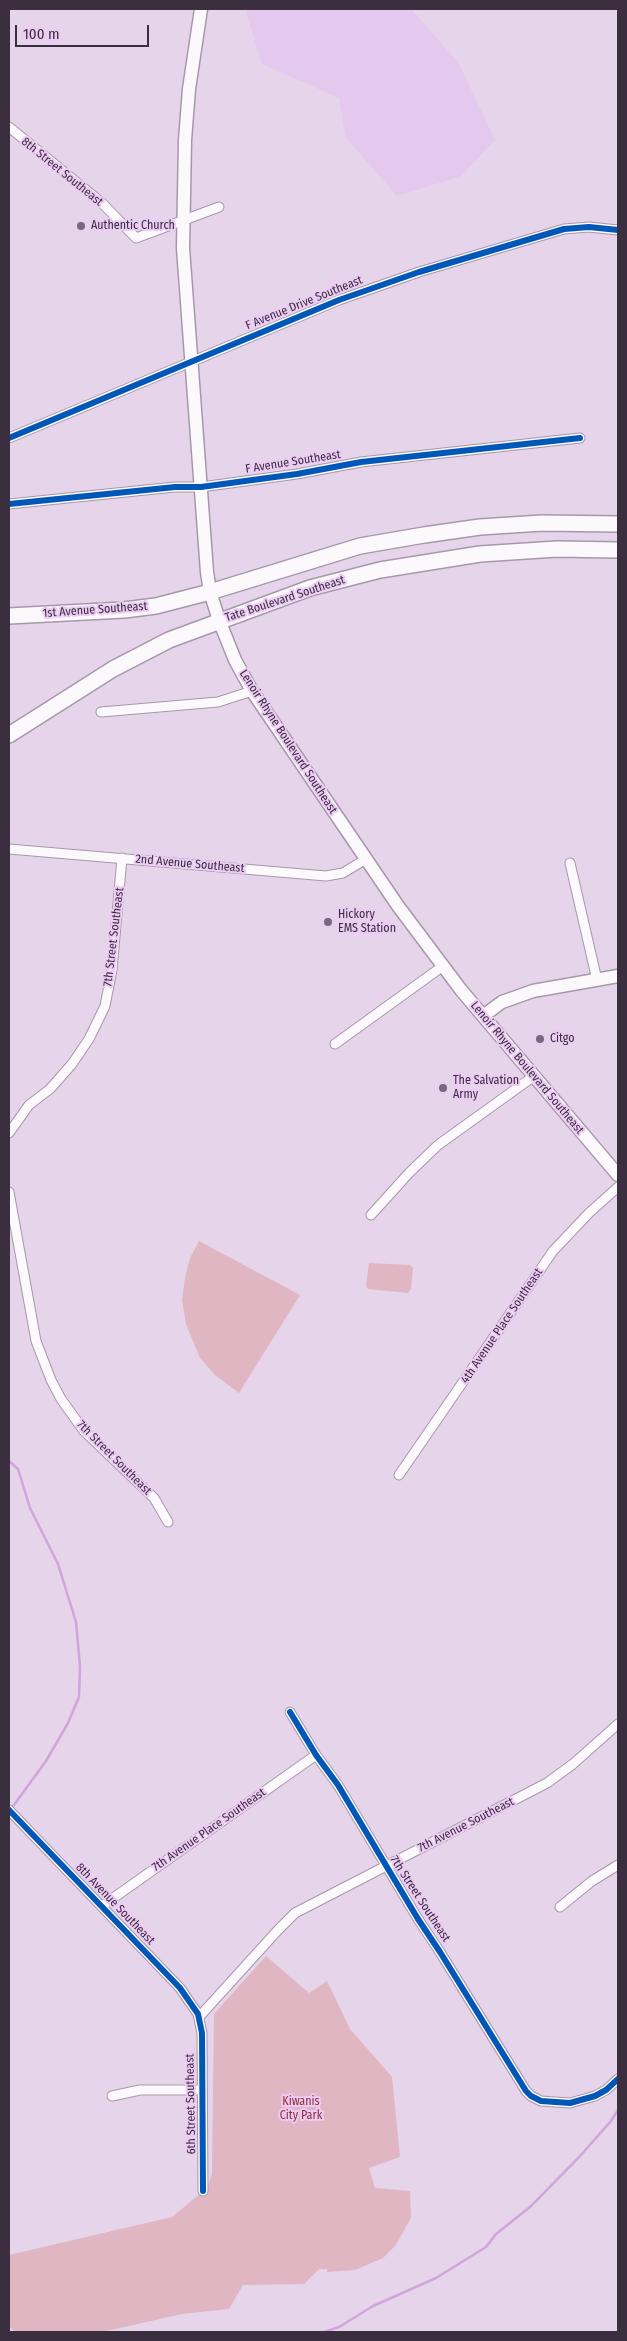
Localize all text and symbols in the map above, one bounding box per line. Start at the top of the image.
scale bar [18,15,151,47]
text: 100 m [23,25,60,43]
street label: 8th Street Southeast [18,135,106,209]
place label: Authentic Church [91,219,175,233]
marker: Authentic Church [75,220,87,232]
street label: F Avenue Drive Southeast [244,273,364,333]
street label: F Avenue Southeast [244,447,342,477]
street label: Tate Boulevard Southeast [223,573,347,625]
street label: 1st Avenue Southeast [42,599,148,621]
street label: Lenoir Rhyne Boulevard Southeast [236,667,340,817]
street label: 2nd Avenue Southeast [135,852,245,876]
street label: 7th Street Southeast [101,887,127,987]
place label: Hickory EMS Station [338,908,396,936]
marker: Hickory EMS Station [322,916,334,928]
street label: Lenoir Rhyne Boulevard Southeast [467,999,587,1137]
place label: Citgo [550,1032,575,1046]
marker: Citgo [534,1033,546,1045]
place label: The Salvation Army [453,1074,519,1102]
marker: The Salvation Army [437,1082,449,1094]
street label: 4th Avenue Place Southeast [458,1266,546,1386]
street label: 7th Street Southeast [74,1418,154,1498]
street label: 7th Avenue Place Southeast [150,1785,268,1875]
street label: 7th Avenue Southeast [415,1794,517,1856]
street label: 7th Street Southeast [387,1853,453,1945]
street label: 8th Avenue Southeast [73,1860,157,1948]
street label: 6th Street Southeast [183,2053,199,2155]
park label: Kiwanis City Park [280,2095,322,2123]

